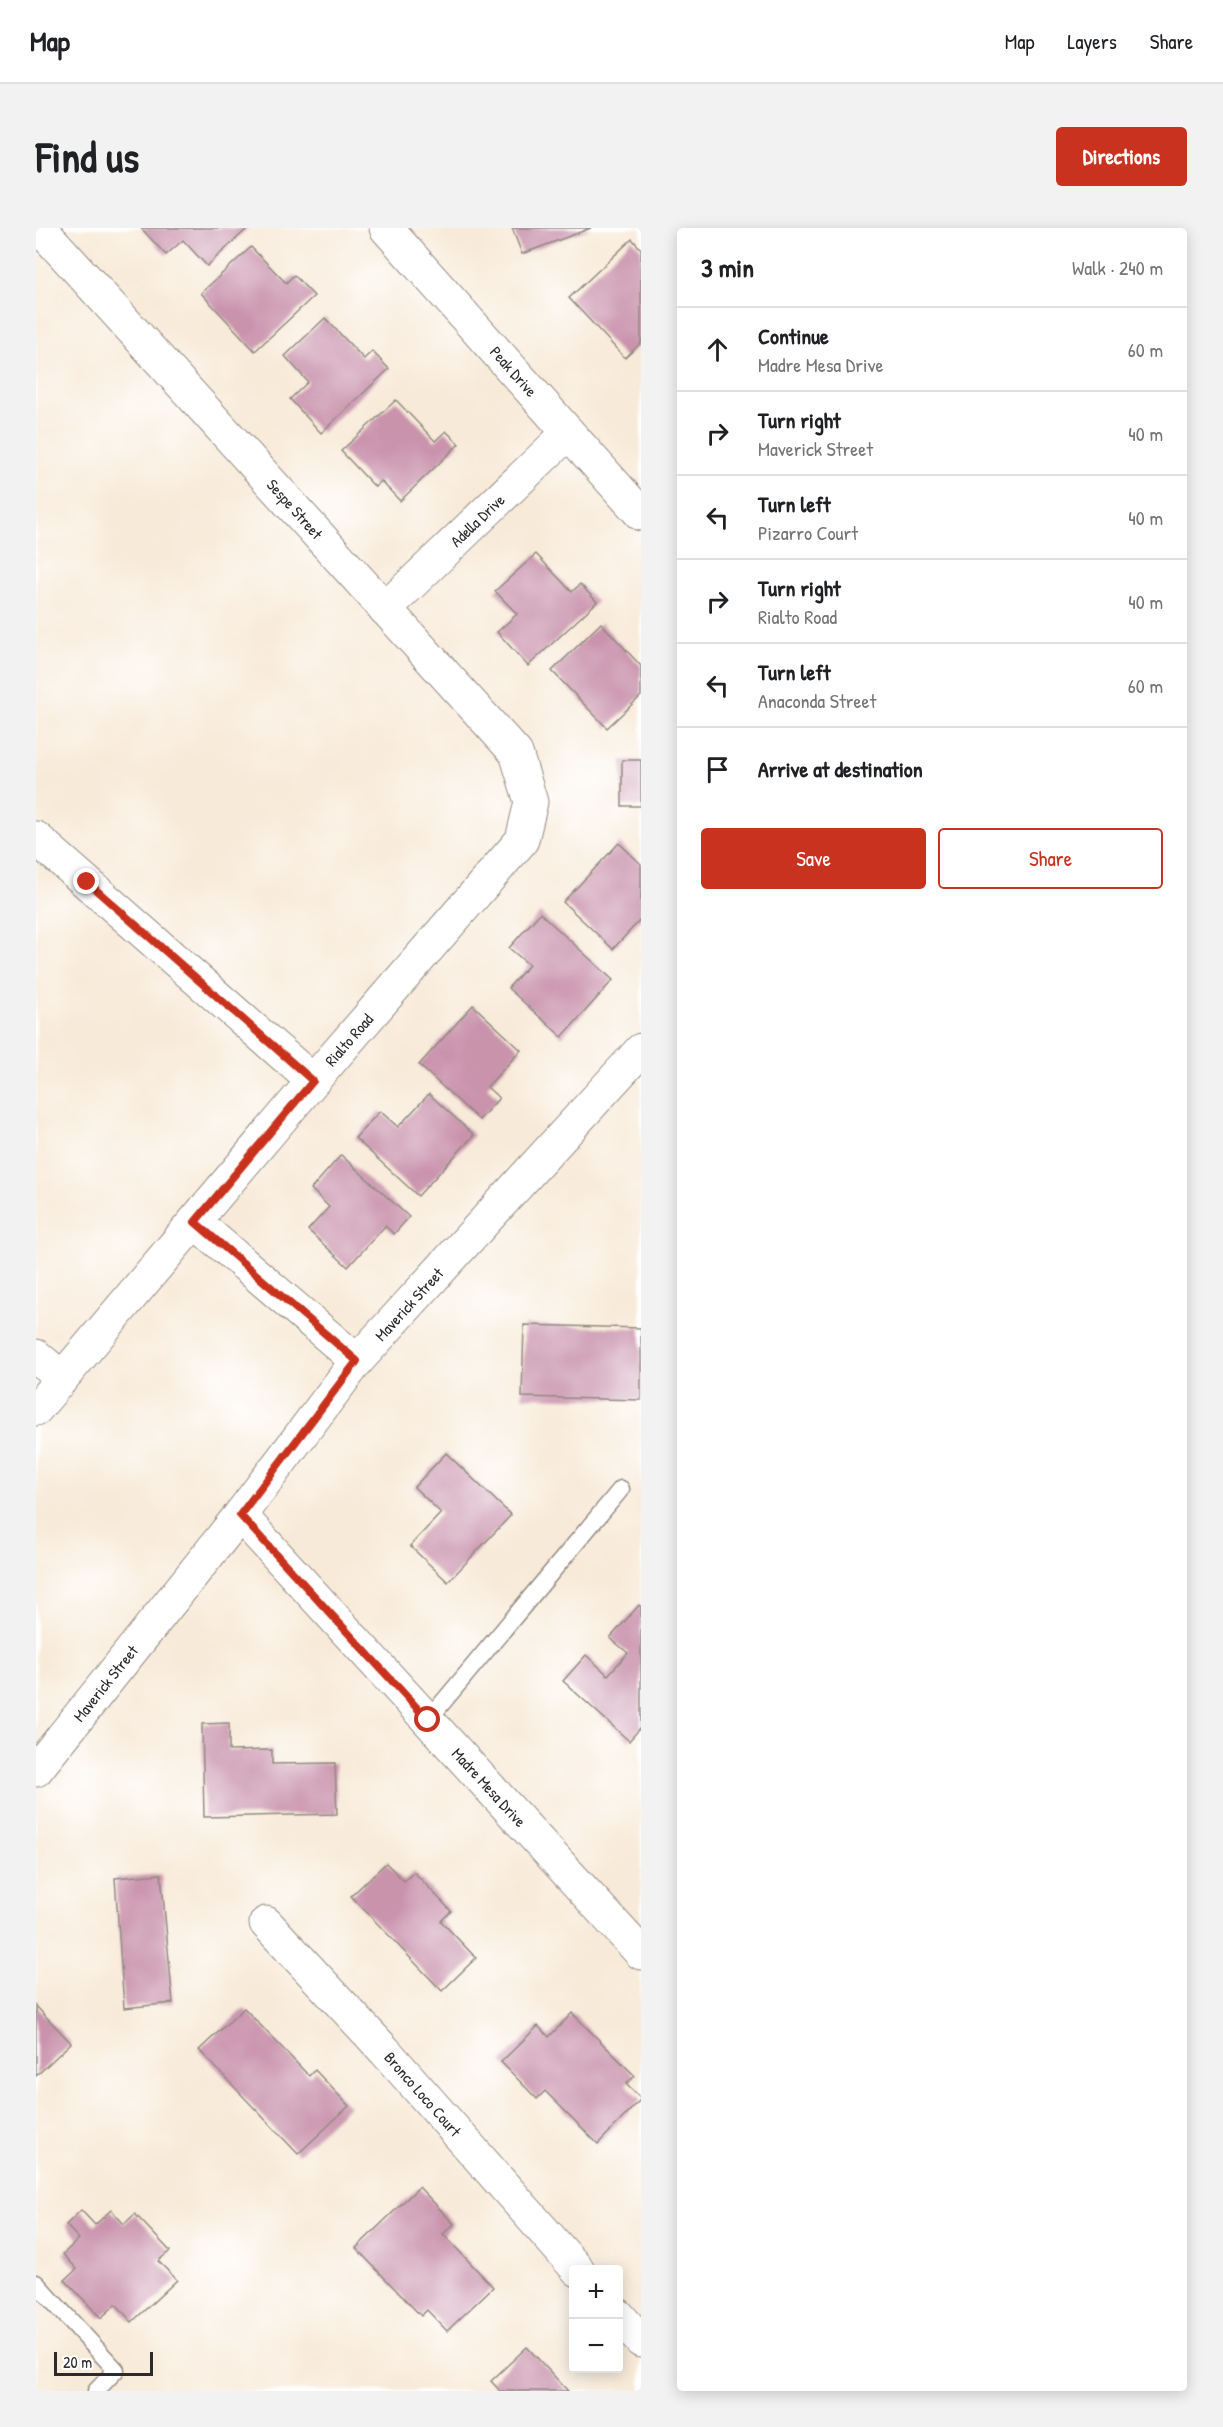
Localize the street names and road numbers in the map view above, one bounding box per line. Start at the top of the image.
street label: Peak Drive [485,341,543,402]
street label: Sespe Street [262,474,328,544]
street label: Adella Drive [445,489,510,552]
street label: Rialto Road [320,1009,378,1071]
street label: Maverick Street [370,1262,448,1346]
street label: Maverick Street [68,1640,143,1726]
street label: Madre Mesa Drive [447,1743,532,1832]
street label: Bronco Loco Court [379,2047,467,2141]

